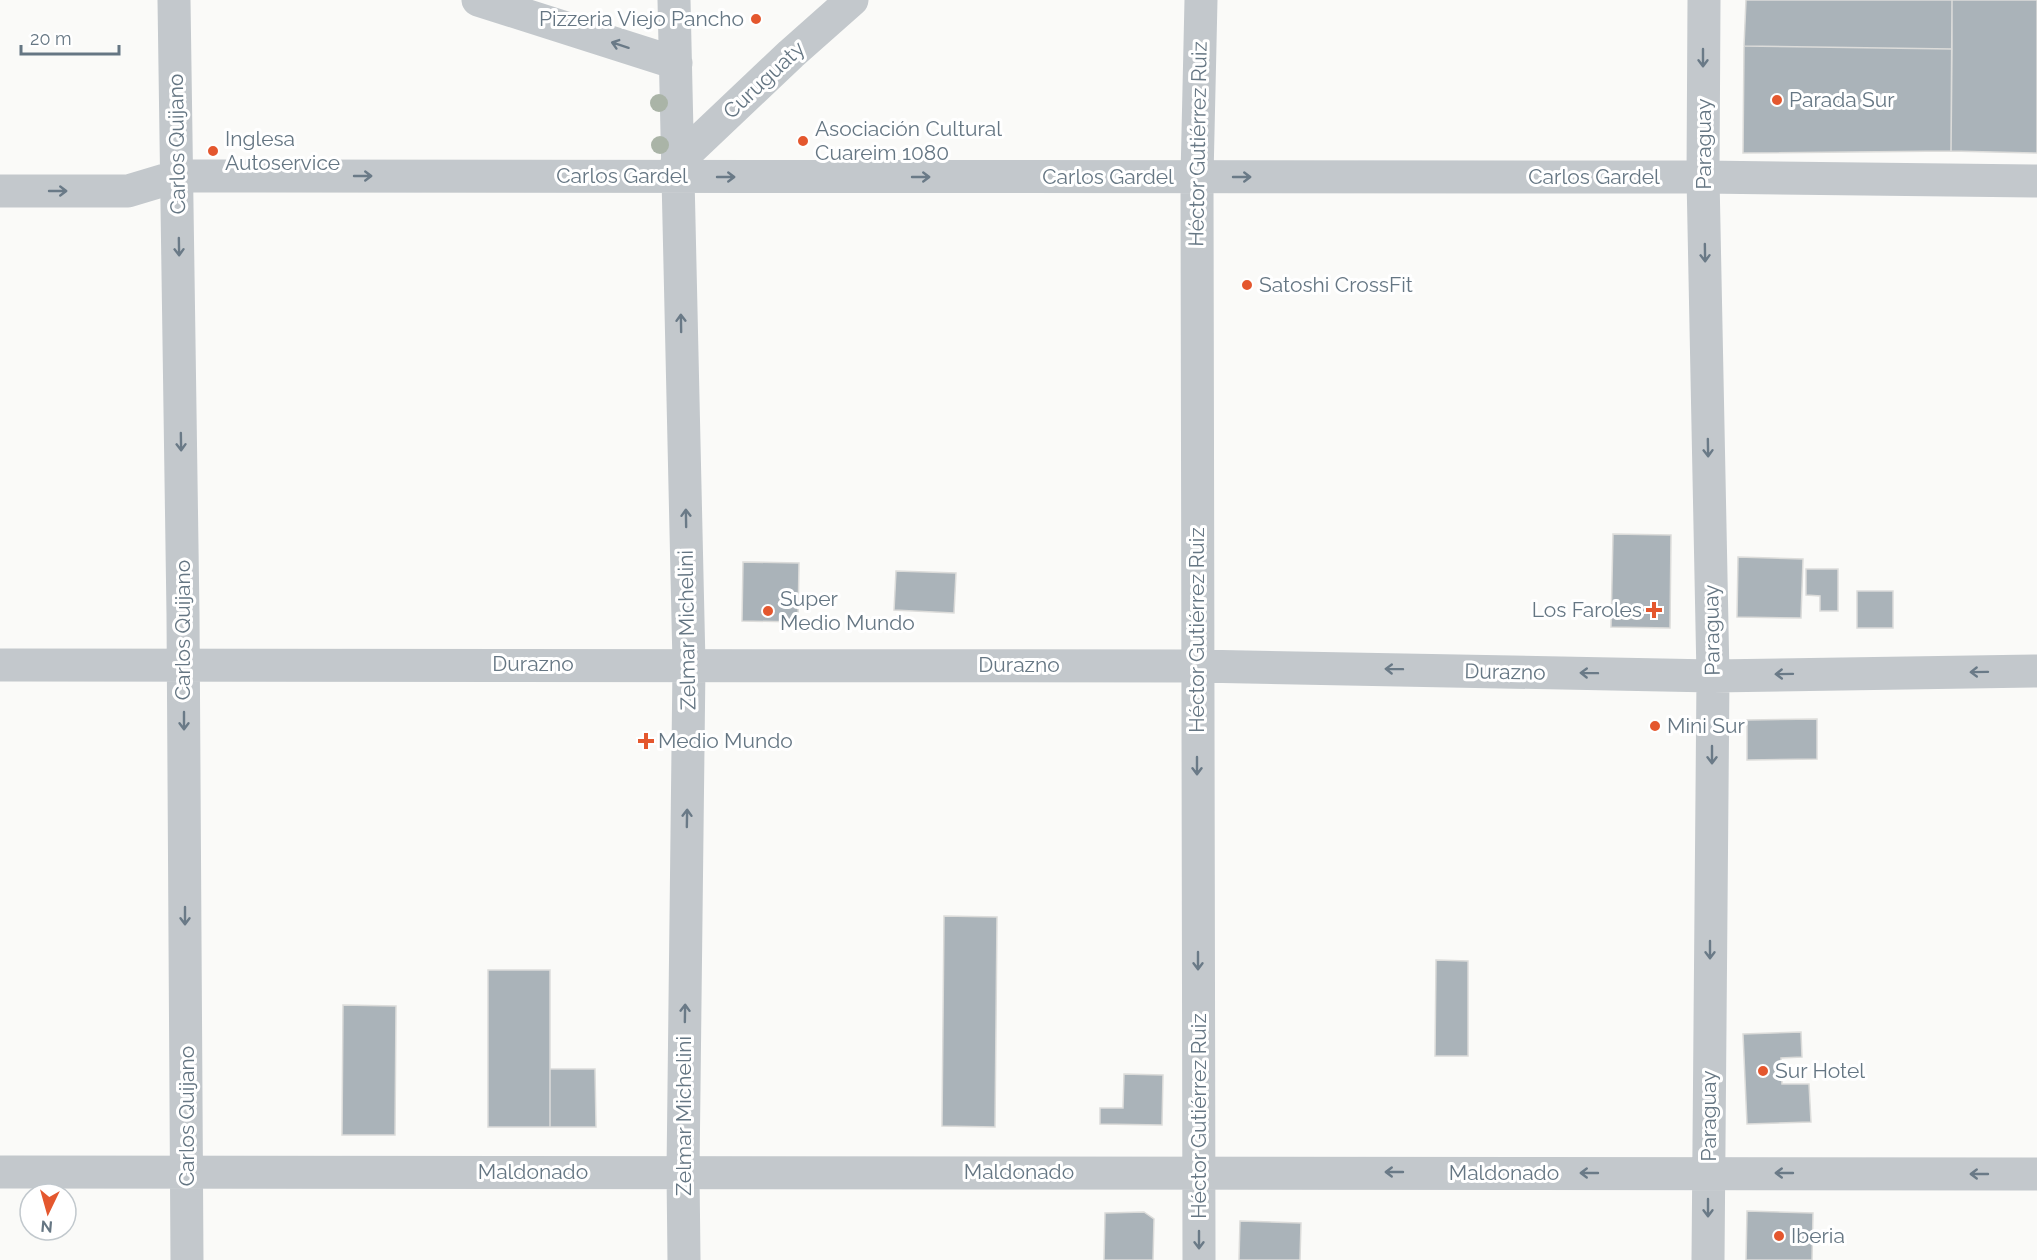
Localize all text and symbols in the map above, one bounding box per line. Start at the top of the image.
place label: Pizzeria Viejo Pancho [539,6,744,31]
marker: Pizzeria Viejo Pancho [749,12,763,26]
scale bar [21,18,118,56]
text: 20 m [30,28,72,49]
street label: Curuguaty [718,36,809,124]
one-way arrow [611,39,630,50]
street label: Héctor Gutiérrez Ruiz [1183,41,1212,247]
one-way arrow [1698,48,1709,68]
street label: Carlos Quijano [163,73,190,215]
place label: Parada Sur [1789,87,1895,112]
marker: Parada Sur [1770,93,1784,107]
street label: Paraguay [1691,98,1716,190]
place label: Asociación Cultural Cuareim 1080 [815,116,1002,165]
place label: Inglesa Autoservice [225,126,340,175]
marker: Asociación Cultural Cuareim 1080 [796,134,810,148]
marker: Inglesa Autoservice [206,144,220,158]
street label: Carlos Gardel [556,163,688,188]
street label: Carlos Gardel [1042,164,1174,189]
street label: Carlos Gardel [1528,164,1660,189]
one-way arrow [352,170,372,182]
one-way arrow [715,171,735,183]
one-way arrow [910,171,930,183]
one-way arrow [1231,171,1251,183]
one-way arrow [48,185,68,197]
one-way arrow [173,237,185,257]
one-way arrow [1699,243,1710,263]
place label: Satoshi CrossFit [1259,272,1413,297]
marker: Satoshi CrossFit [1240,278,1254,292]
one-way arrow [675,313,687,333]
one-way arrow [176,432,187,452]
one-way arrow [1703,438,1714,458]
one-way arrow [680,508,691,528]
street label: Héctor Gutiérrez Ruiz [1184,527,1209,733]
street label: Zelmar Michelini [673,550,700,710]
street label: Carlos Quijano [170,560,195,700]
street label: Paraguay [1698,584,1725,676]
place label: Super Medio Mundo [780,586,915,635]
place label: Los Faroles [1532,597,1642,622]
marker: Los Faroles [1647,603,1661,617]
marker: Super Medio Mundo [761,604,775,618]
street label: Durazno [492,651,574,676]
street label: Durazno [978,652,1060,677]
street label: Durazno [1464,658,1546,685]
one-way arrow [1384,664,1404,675]
one-way arrow [1969,666,1989,677]
one-way arrow [1579,667,1599,679]
one-way arrow [1774,669,1794,680]
one-way arrow [178,711,190,731]
place label: Mini Sur [1667,713,1745,738]
marker: Mini Sur [1648,719,1662,733]
place label: Medio Mundo [658,728,793,753]
marker: Medio Mundo [639,734,653,748]
one-way arrow [1706,744,1718,764]
one-way arrow [1191,756,1203,776]
one-way arrow [681,808,693,828]
one-way arrow [179,906,191,926]
one-way arrow [1704,939,1716,959]
one-way arrow [1192,951,1204,971]
one-way arrow [679,1003,691,1023]
street label: Héctor Gutiérrez Ruiz [1186,1013,1211,1219]
street label: Zelmar Michelini [671,1036,696,1196]
street label: Carlos Quijano [174,1046,199,1186]
place label: Sur Hotel [1775,1058,1865,1083]
marker: Sur Hotel [1756,1064,1770,1078]
street label: Paraguay [1696,1070,1721,1162]
street label: Maldonado [478,1159,588,1184]
street label: Maldonado [964,1159,1074,1184]
street label: Maldonado [1449,1160,1559,1185]
one-way arrow [1384,1166,1404,1178]
one-way arrow [1579,1167,1599,1179]
one-way arrow [1774,1167,1794,1179]
one-way arrow [1969,1168,1989,1180]
north arrow [18,1182,78,1242]
one-way arrow [1702,1197,1714,1217]
text: N [40,1216,54,1236]
place label: Iberia [1791,1223,1845,1248]
marker: Iberia [1772,1229,1786,1243]
one-way arrow [1193,1230,1205,1250]

